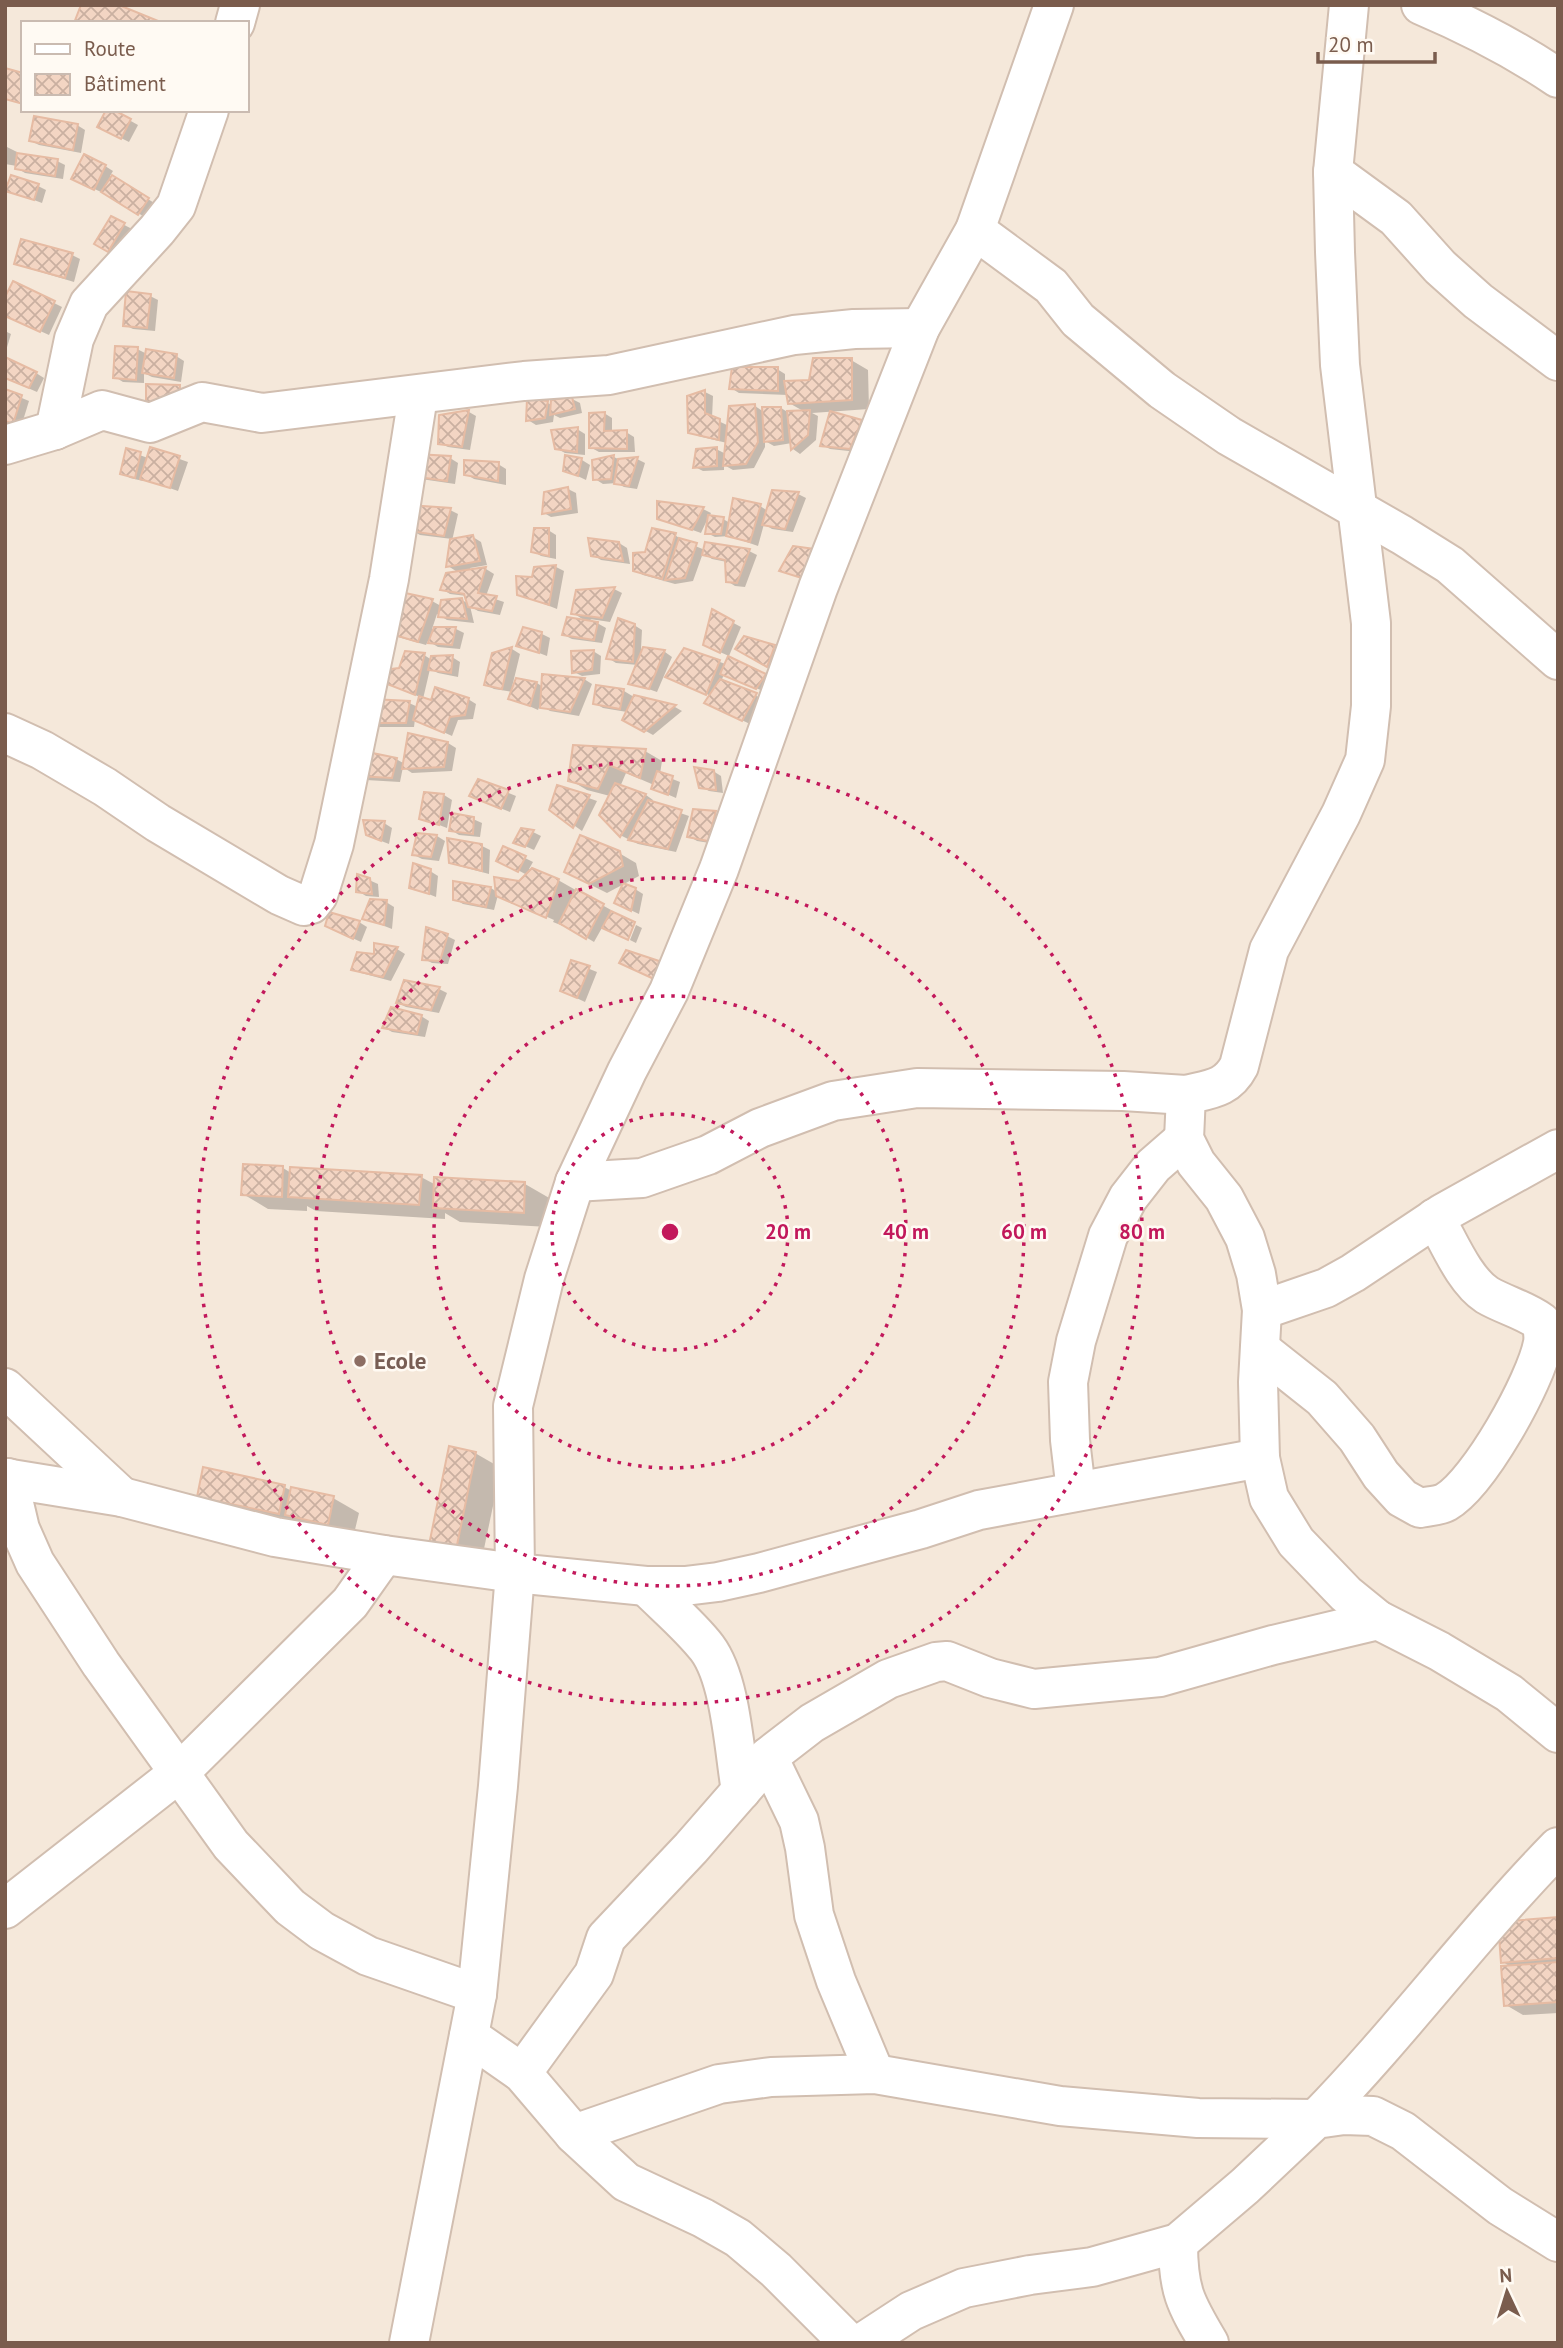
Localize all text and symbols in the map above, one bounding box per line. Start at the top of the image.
legend [21,21,248,112]
scale bar [1318,21,1435,65]
text: 20 m [1328,31,1374,58]
text: Route [84,35,136,62]
text: Bâtiment [84,70,166,97]
text: 20 m [765,1218,811,1245]
text: 40 m [883,1218,929,1245]
text: 60 m [1001,1218,1047,1245]
text: 80 m [1119,1218,1165,1245]
centre of rings [658,1220,682,1244]
place label: Ecole [374,1346,426,1375]
marker: Ecole [352,1353,368,1369]
north arrow [1472,2257,1542,2327]
text: N [1499,2263,1513,2287]

